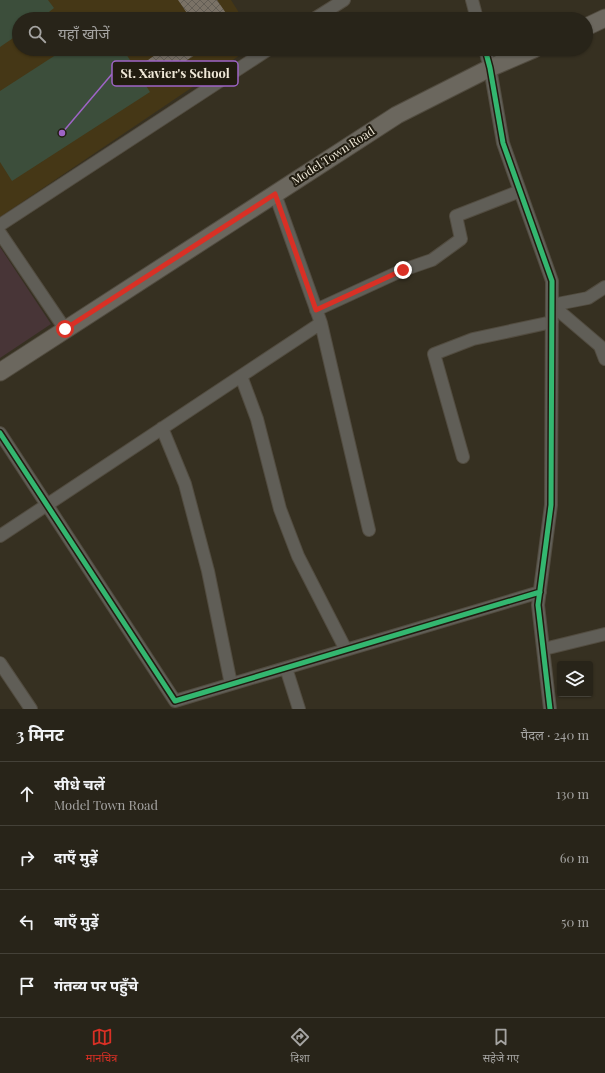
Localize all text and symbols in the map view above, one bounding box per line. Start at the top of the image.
search box [12,12,593,56]
icon: search [26,23,48,45]
text: यहाँ खोजें [58,23,110,43]
callout: St. Xavier's School [112,61,238,86]
text: St. Xavier's School [120,64,230,81]
street label: Model Town Road [288,122,377,188]
route end [394,261,412,279]
route start [56,320,74,338]
map controls [557,661,593,697]
button: layers [557,661,593,697]
text: 3 मिनट [16,723,64,745]
text: पैदल · 240 m [521,726,589,743]
text: सीधे चलें [54,774,105,794]
icon: ahead [16,783,38,805]
text: 130 m [556,785,589,802]
text: Model Town Road [54,796,158,813]
icon: right [16,847,38,869]
text: दाएँ मुड़ें [54,847,98,867]
text: 60 m [560,849,589,866]
icon: left [16,911,38,933]
text: बाएँ मुड़ें [54,911,99,931]
text: 50 m [561,913,589,930]
icon: arrive [16,975,38,997]
text: गंतव्य पर पहुँचे [54,975,138,995]
tab: मानचित्र [86,1026,117,1066]
tab: दिशा [289,1026,311,1066]
tab: सहेजे गए [483,1026,519,1066]

